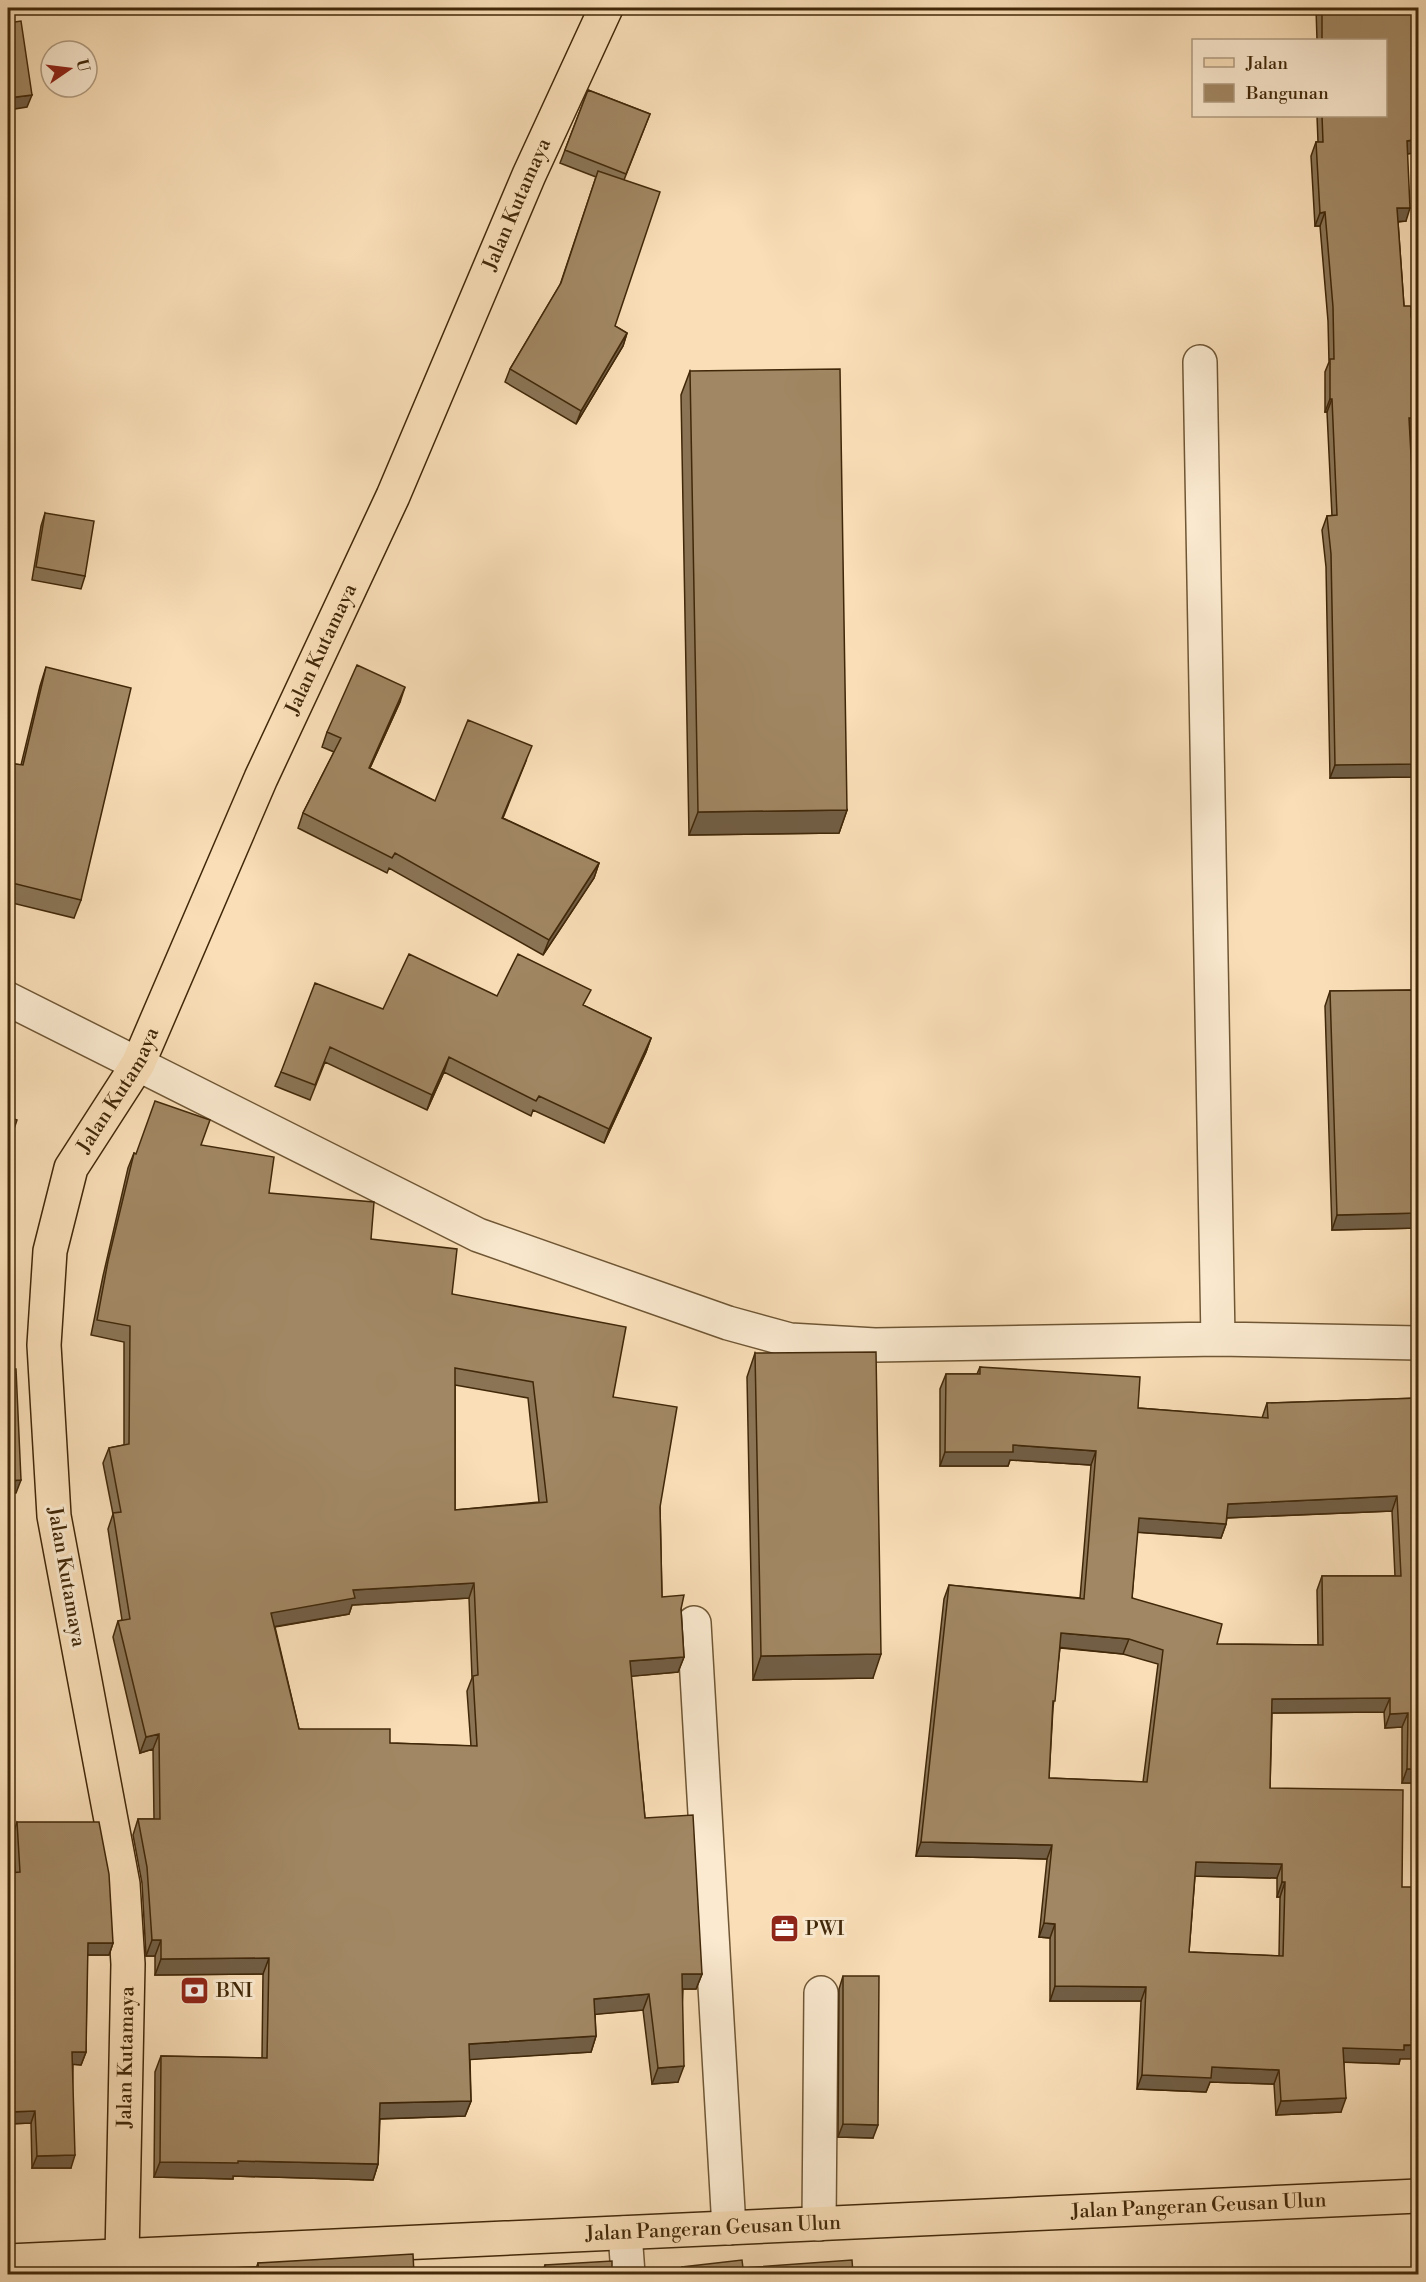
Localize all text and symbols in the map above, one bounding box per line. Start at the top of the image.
north arrow [39,39,99,99]
legend [1192,39,1387,117]
text: Jalan [1245,52,1288,75]
text: U [71,57,94,75]
text: Bangunan [1245,82,1329,105]
street label: Jalan Kutamaya [477,133,557,275]
street label: Jalan Kutamaya [279,579,363,720]
street label: Jalan Kutamaya [71,1023,165,1158]
street label: Jalan Kutamaya [41,1504,91,1650]
office icon: PWI [768,1913,800,1945]
place label: PWI [805,1917,845,1942]
bank icon: BNI [179,1975,211,2007]
place label: BNI [215,1979,253,2004]
street label: Jalan Kutamaya [112,1985,140,2129]
street label: Jalan Pangeran Geusan Ulun [1070,2188,1327,2225]
street label: Jalan Pangeran Geusan Ulun [584,2210,842,2247]

